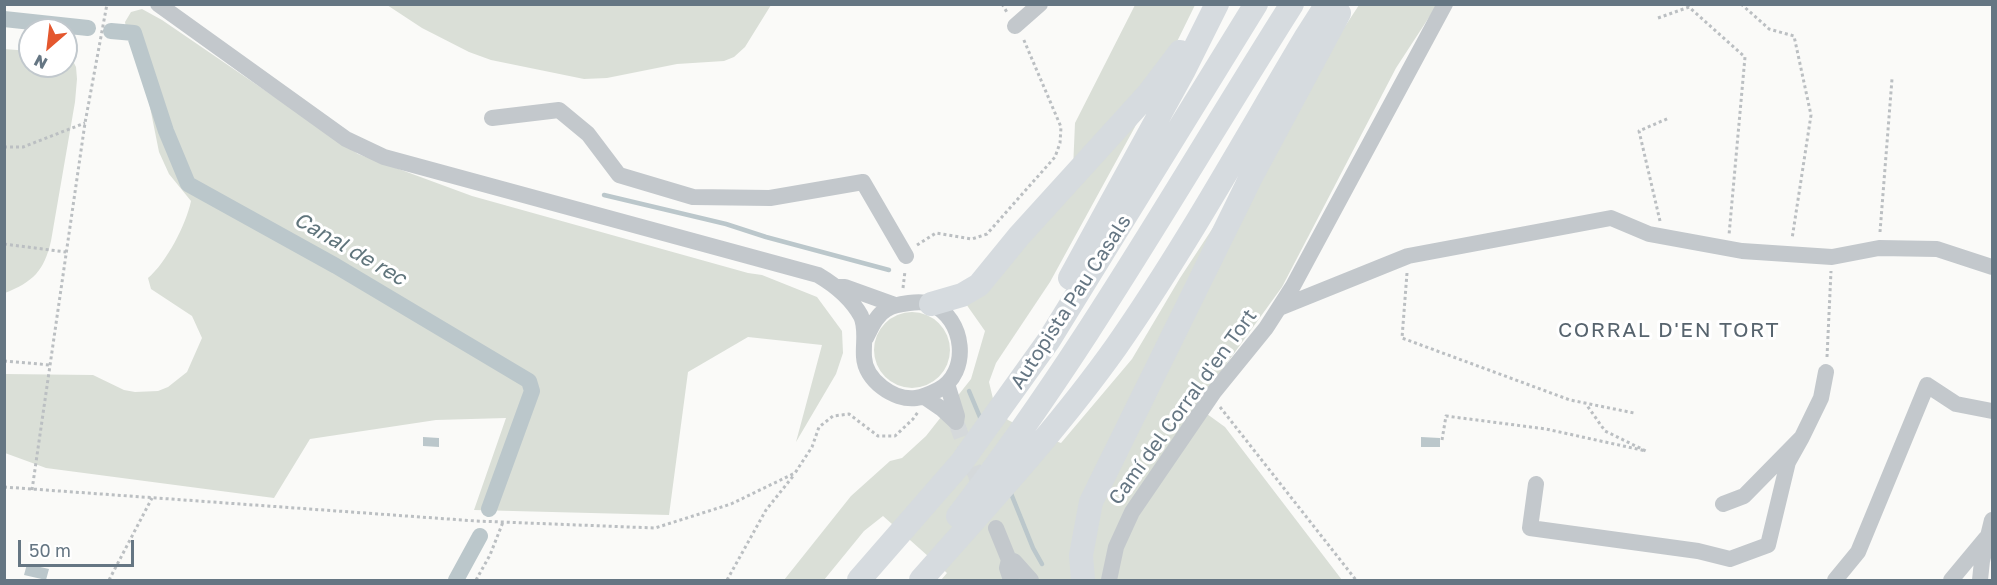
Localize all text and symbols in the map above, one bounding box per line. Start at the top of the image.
north arrow [18,18,78,78]
text: N [30,50,51,74]
water label: Canal de rec [290,207,410,291]
street label: Autopista Pau Casals [1006,210,1136,394]
street label: Camí del Corral d'en Tort [1104,304,1262,510]
district label: CORRAL D'EN TORT [1558,317,1780,343]
scale bar [21,528,136,566]
text: 50 m [29,539,71,561]

